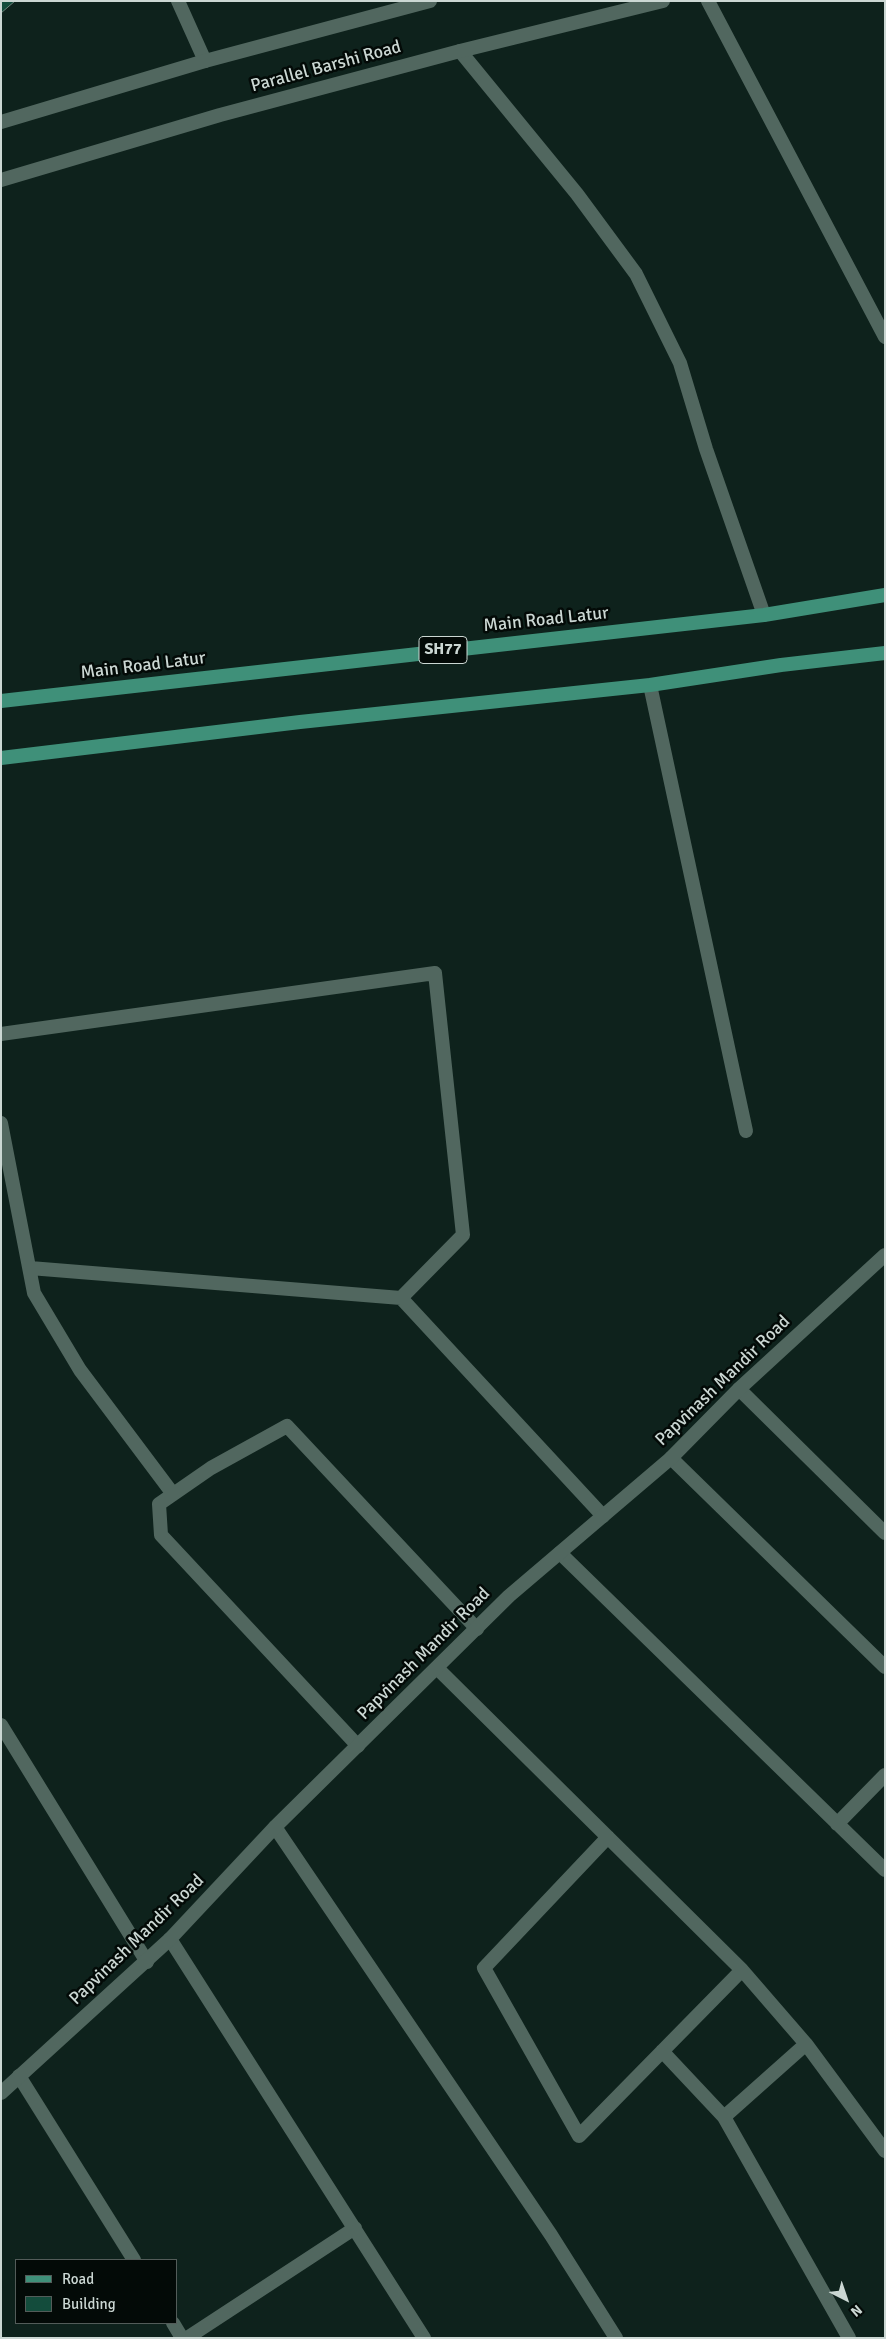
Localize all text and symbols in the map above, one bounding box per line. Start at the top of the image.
street label: Parallel Barshi Road [248,37,404,97]
street label: Main Road Latur [482,603,610,637]
road number: SH77 [419,636,467,664]
street label: Main Road Latur [79,648,207,684]
street label: Papvinash Mandir Road [651,1311,795,1451]
street label: Papvinash Mandir Road [353,1583,495,1725]
street label: Papvinash Mandir Road [65,1870,209,2010]
legend [15,2259,178,2324]
text: Road [62,2270,94,2288]
north arrow [821,2274,871,2324]
text: Building [62,2295,116,2313]
text: N [847,2301,865,2320]

